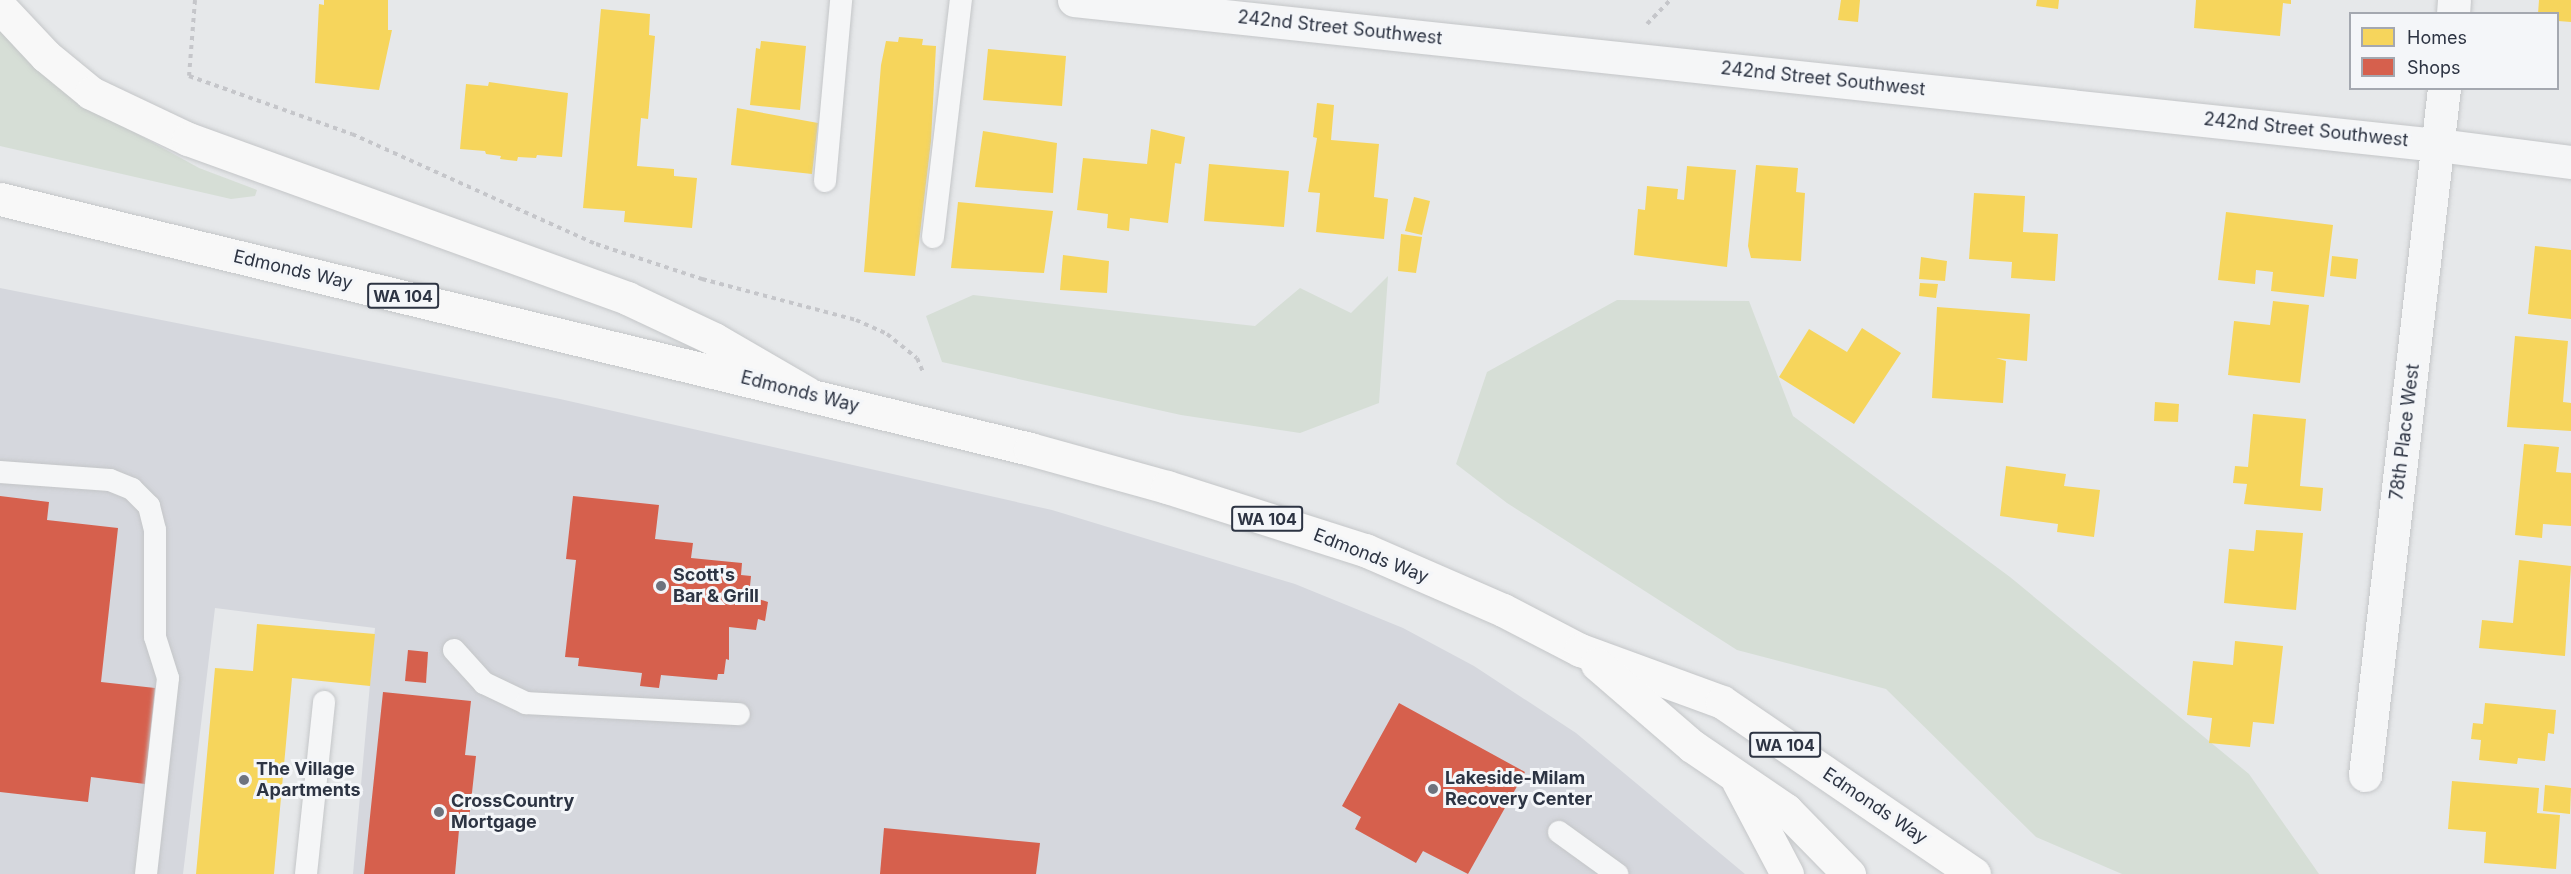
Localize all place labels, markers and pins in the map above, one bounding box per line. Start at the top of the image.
place label: Scott's Bar & Grill [673,565,759,608]
marker: Scott's Bar & Grill [654,579,668,593]
place label: The Village Apartments [256,759,361,802]
place label: Lakeside-Milam Recovery Center [1445,768,1592,810]
marker: The Village Apartments [237,773,251,787]
marker: Lakeside-Milam Recovery Center [1426,782,1440,796]
place label: CrossCountry Mortgage [451,791,574,834]
marker: CrossCountry Mortgage [432,805,446,819]

